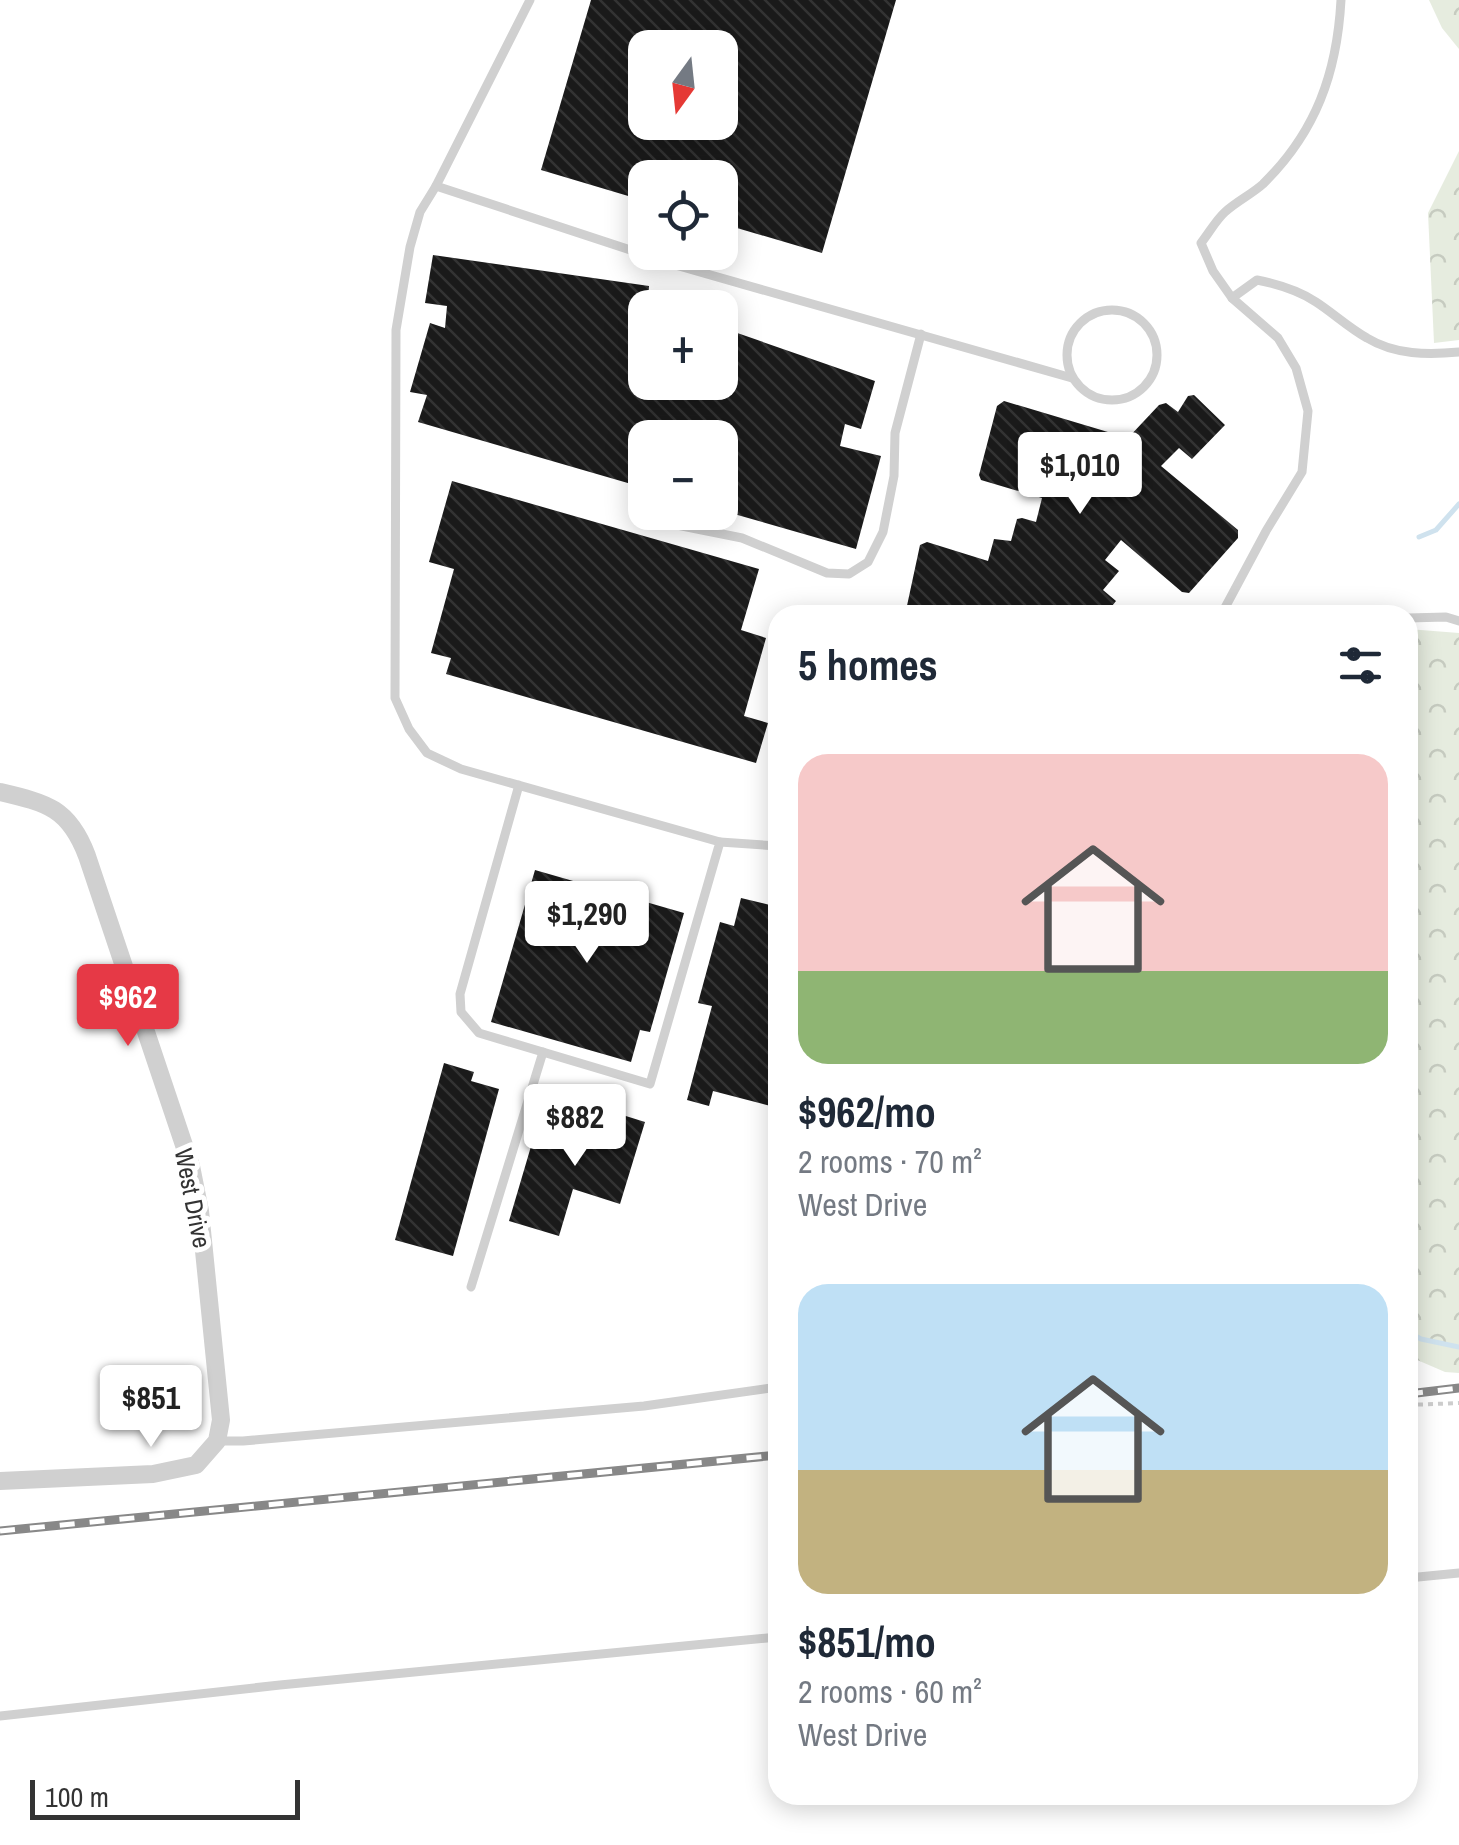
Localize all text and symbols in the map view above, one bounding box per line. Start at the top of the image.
north arrow [628,30,738,140]
map controls [628,30,738,530]
button: locate [628,160,738,270]
button: + [628,290,738,400]
button: − [628,420,738,530]
pin: $1,010 [999,432,1161,517]
text: $1,010 [1040,443,1120,486]
text: 5 homes [798,637,938,693]
icon: filters [1333,638,1388,693]
icon: home [1003,819,1183,999]
pin: $1,290 [506,881,668,966]
text: $1,290 [547,892,627,935]
pin: $962 [69,964,187,1049]
text: $962 [99,975,157,1018]
pin: $882 [516,1084,634,1169]
text: $962/mo [798,1084,936,1140]
text: $882 [546,1095,604,1138]
text: 2 rooms · 70 m² [798,1140,982,1183]
street label: West Drive [167,1145,219,1251]
text: West Drive [798,1183,927,1226]
icon: home [1003,1349,1183,1529]
pin: $851 [92,1365,210,1450]
text: $851 [122,1376,180,1419]
text: $851/mo [798,1614,936,1670]
text: 2 rooms · 60 m² [798,1670,982,1713]
text: West Drive [798,1713,927,1756]
scale bar [30,1775,300,1820]
text: 100 m [45,1778,109,1816]

